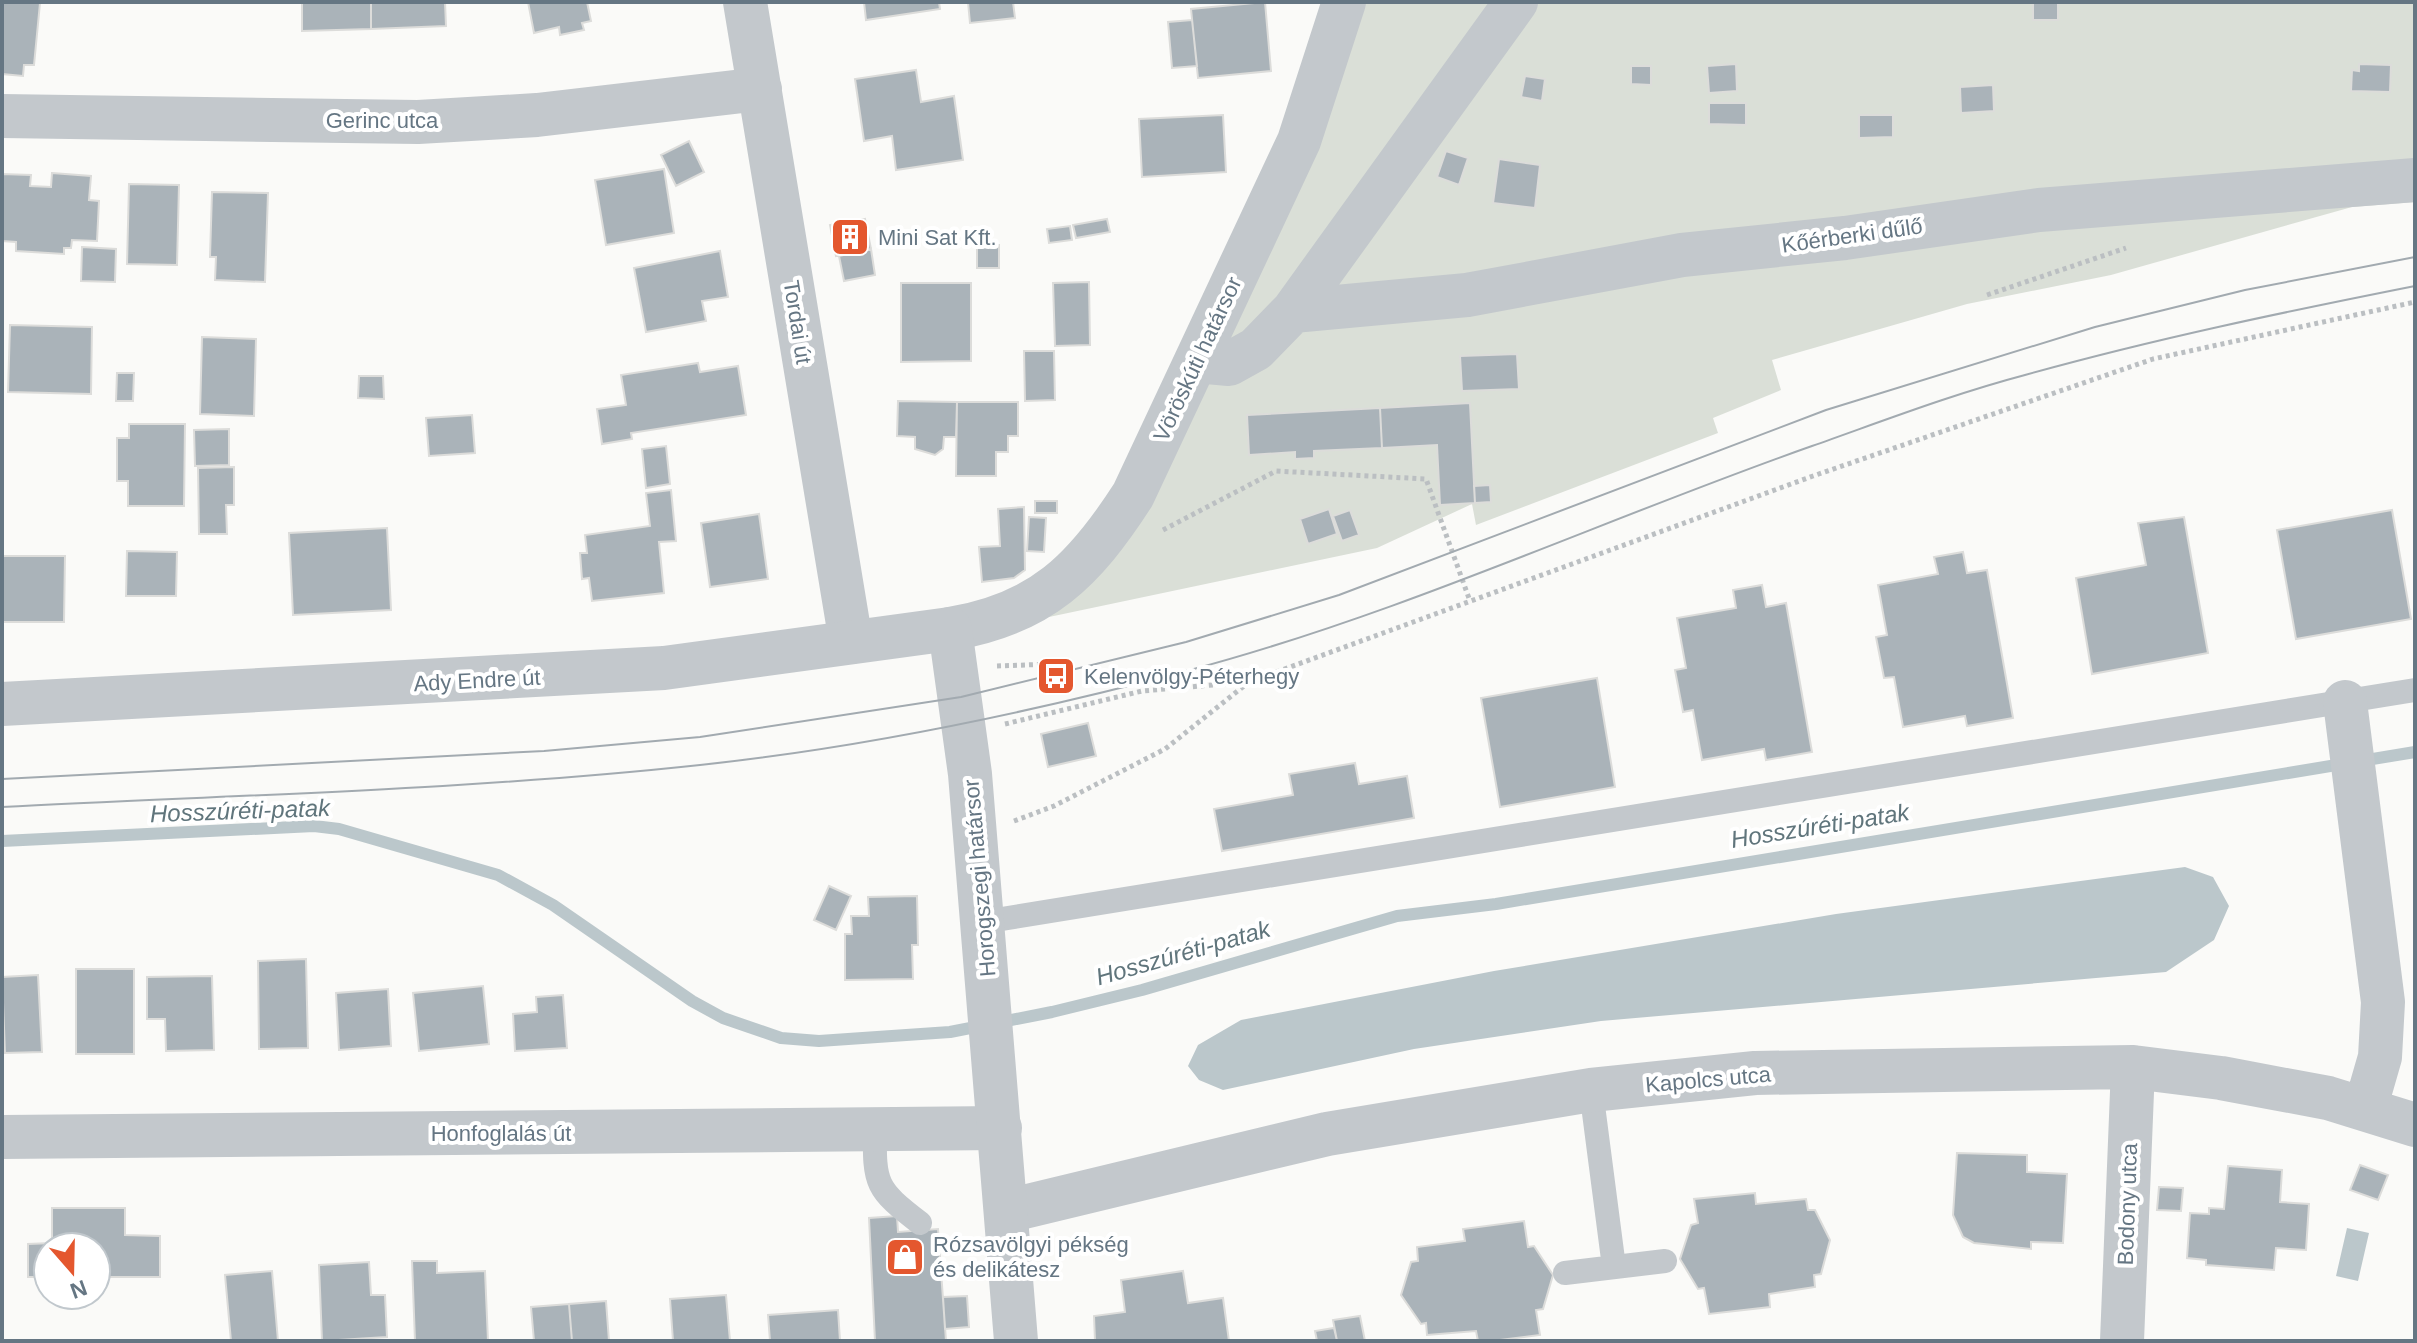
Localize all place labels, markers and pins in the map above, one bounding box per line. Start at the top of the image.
building icon: Mini Sat Kft. [829,216,871,258]
place label: Mini Sat Kft. [878,225,997,250]
bus stop icon: Kelenvölgy-Péterhegy [1035,655,1077,697]
place label: Kelenvölgy-Péterhegy [1084,664,1299,689]
place label: Rózsavölgyi pékség és delikátesz [933,1232,1129,1282]
shop icon: Rózsavölgyi pékség és delikátesz [884,1236,926,1278]

